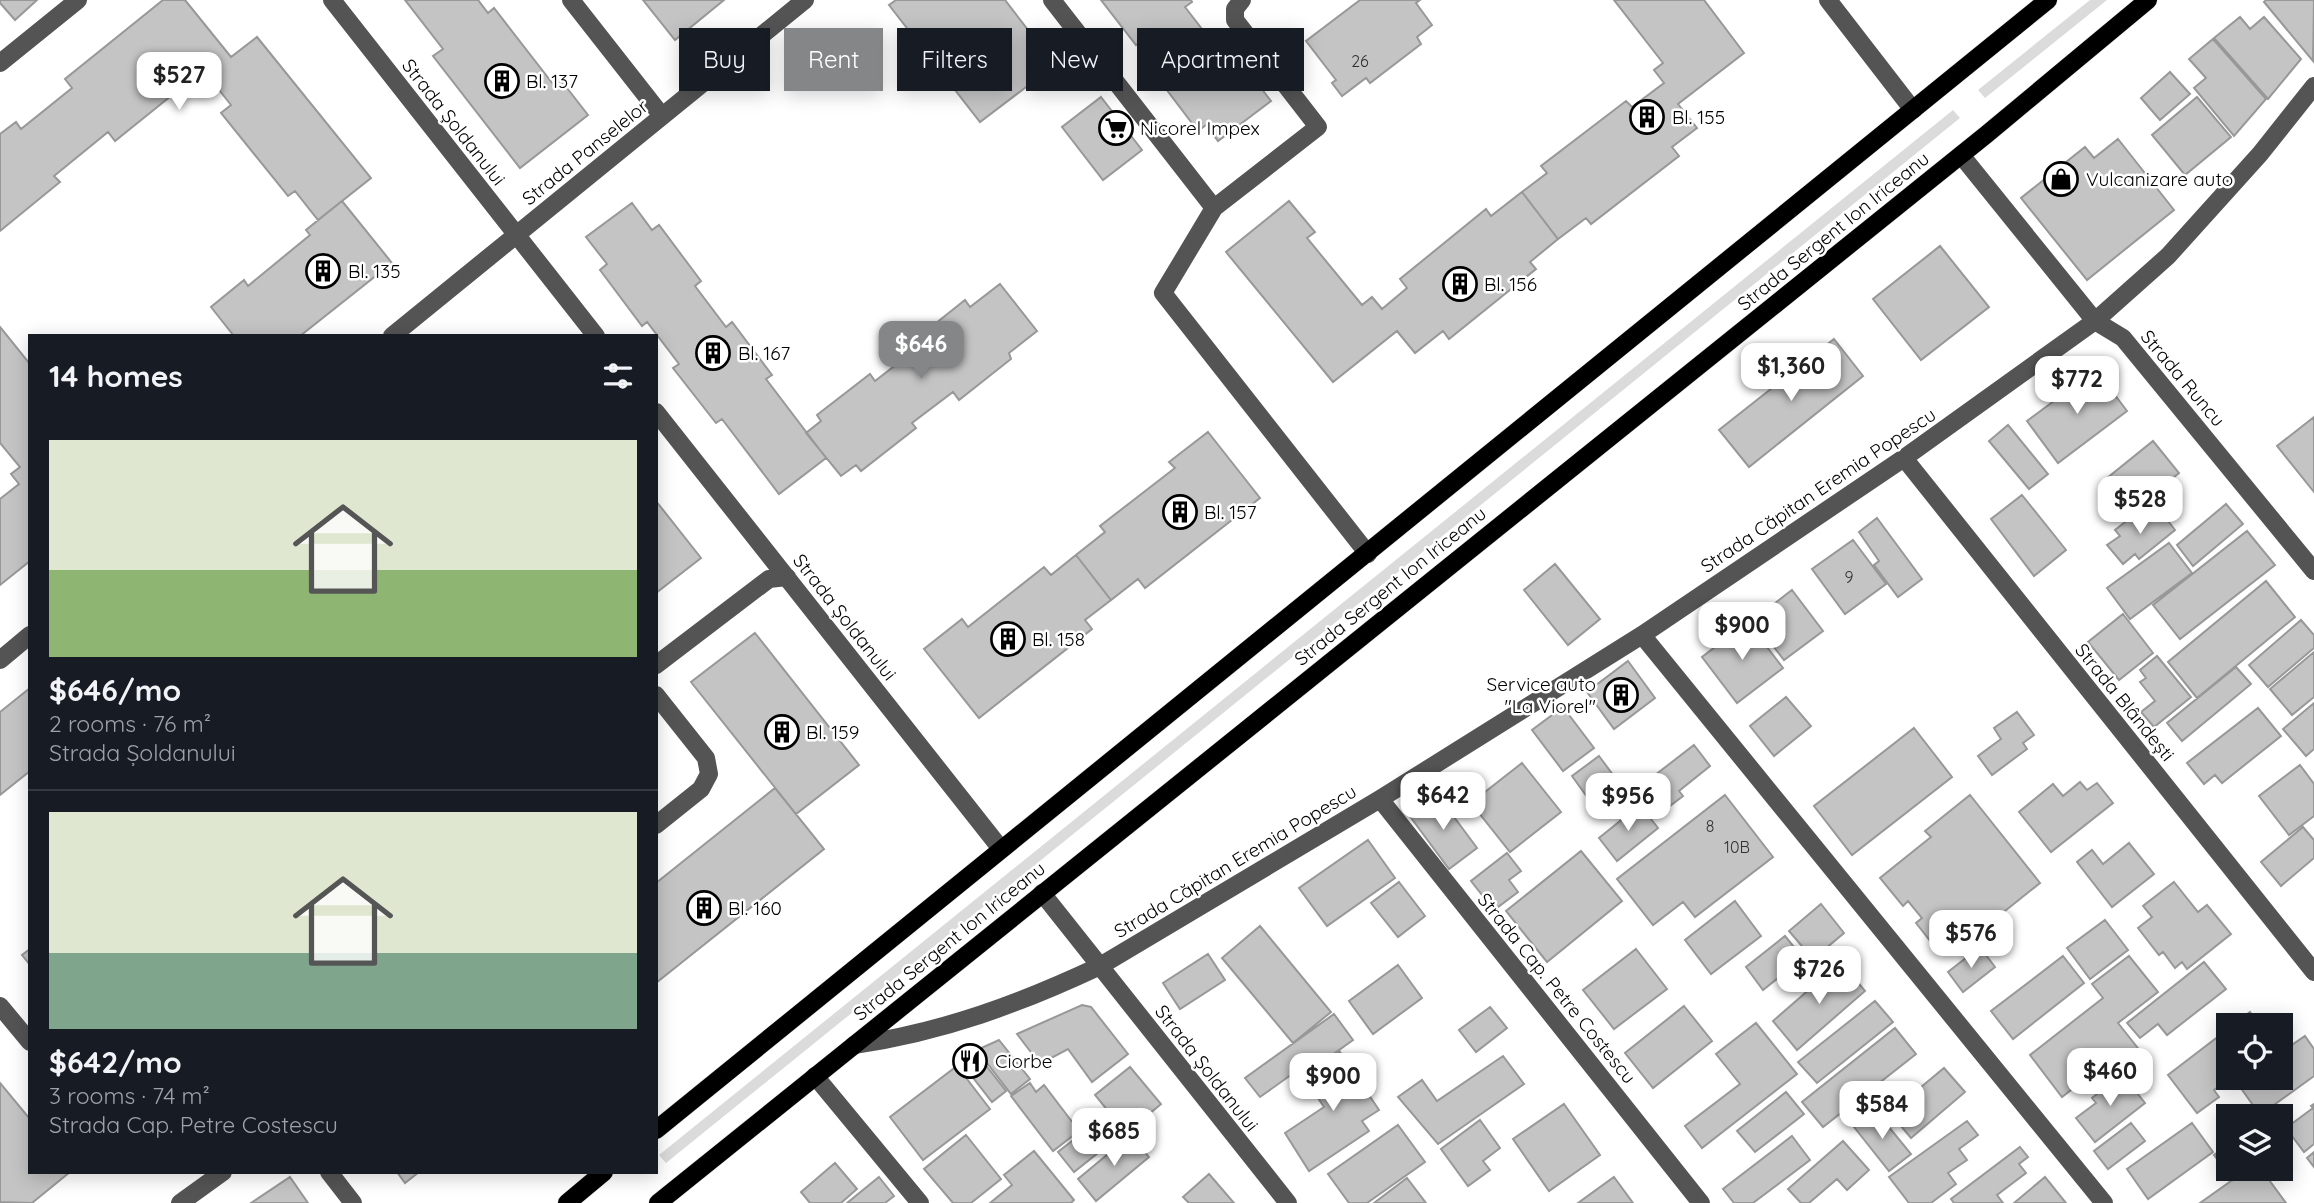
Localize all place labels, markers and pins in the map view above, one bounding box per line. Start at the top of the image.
pin: $527 [138,52,220,112]
building icon: Bl. 137 [483,62,521,100]
place label: Bl. 137 [526,69,578,93]
building icon: Bl. 155 [1628,98,1666,136]
place label: Bl. 155 [1672,105,1725,129]
supermarket icon: Nicorel Impex [1097,109,1135,147]
place label: Nicorel Impex [1140,116,1260,140]
shop icon: Vulcanizare auto [2042,160,2080,198]
place label: Vulcanizare auto [2086,167,2233,191]
building icon: Bl. 135 [304,252,342,290]
place label: Bl. 135 [348,259,401,283]
building icon: Bl. 156 [1441,265,1479,303]
place label: Bl. 156 [1484,272,1537,296]
pin: $646 [880,322,962,381]
building icon: Bl. 167 [694,334,732,372]
place label: Bl. 167 [738,341,791,365]
pin: $1,360 [1734,344,1848,403]
pin: $772 [2036,356,2118,416]
pin: $528 [2099,476,2181,536]
building icon: Bl. 157 [1161,493,1199,531]
place label: Bl. 157 [1204,500,1257,524]
pin: $900 [1701,602,1783,662]
building icon: Bl. 158 [989,620,1027,658]
place label: Bl. 158 [1032,627,1085,651]
place label: Service auto "La Viorel" [1486,672,1596,718]
building icon: Service auto "La Viorel" [1602,676,1640,714]
building icon: Bl. 159 [763,713,801,751]
place label: Bl. 159 [806,720,859,744]
pin: $642 [1402,772,1484,832]
pin: $956 [1587,774,1669,833]
building icon: Bl. 160 [685,889,723,927]
place label: Bl. 160 [728,896,782,920]
pin: $576 [1930,911,2012,970]
pin: $726 [1778,946,1860,1006]
restaurant icon: Ciorbe [951,1042,989,1080]
pin: $460 [2069,1048,2151,1108]
place label: Ciorbe [995,1049,1053,1073]
pin: $900 [1292,1054,1374,1113]
pin: $584 [1841,1082,1923,1141]
pin: $685 [1073,1108,1155,1168]

